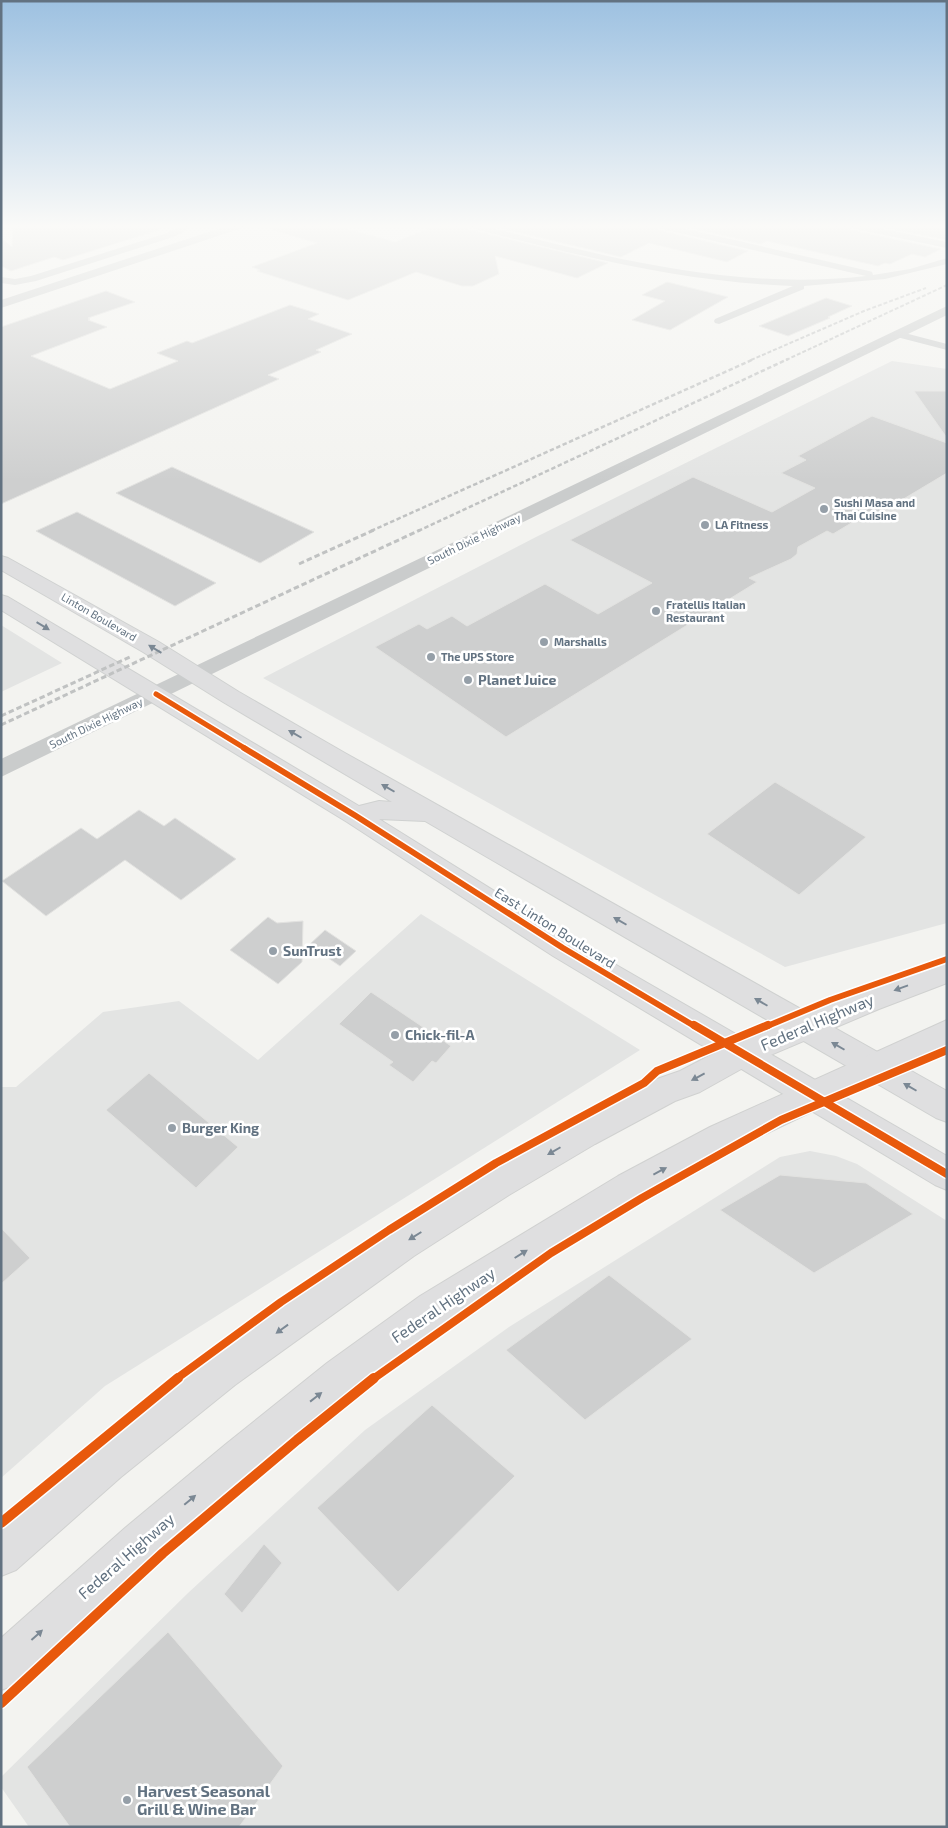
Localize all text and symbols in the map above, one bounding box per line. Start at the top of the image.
place label: Sushi Masa and Thai Cuisine [834,496,915,522]
marker: Sushi Masa and Thai Cuisine [818,503,830,515]
street label: South Dixie Highway [425,510,523,567]
place label: LA Fitness [715,518,769,531]
marker: LA Fitness [699,519,711,531]
street label: Linton Boulevard [59,590,139,643]
place label: Fratellis Italian Restaurant [666,598,746,624]
marker: Fratellis Italian Restaurant [650,605,662,617]
one-way arrow [37,622,50,631]
place label: Marshalls [554,635,607,648]
marker: Marshalls [538,636,550,648]
one-way arrow [148,644,161,654]
place label: The UPS Store [441,650,514,663]
marker: The UPS Store [425,651,437,663]
place label: Planet Juice [478,671,556,688]
marker: Planet Juice [462,674,474,686]
street label: South Dixie Highway [47,694,145,751]
one-way arrow [288,730,301,739]
one-way arrow [381,783,394,792]
street label: East Linton Boulevard [492,883,619,972]
one-way arrow [613,917,627,926]
place label: SunTrust [283,942,342,959]
marker: SunTrust [267,945,279,957]
one-way arrow [893,984,908,992]
street label: Federal Highway [757,989,877,1054]
one-way arrow [754,998,768,1006]
place label: Chick-fil-A [405,1026,475,1043]
marker: Chick-fil-A [389,1029,401,1041]
one-way arrow [832,1042,845,1051]
one-way arrow [690,1073,705,1081]
one-way arrow [904,1083,917,1092]
place label: Burger King [182,1119,259,1136]
marker: Burger King [166,1122,178,1134]
one-way arrow [546,1147,561,1155]
one-way arrow [653,1167,668,1175]
one-way arrow [408,1231,421,1240]
one-way arrow [514,1249,527,1259]
street label: Federal Highway [387,1263,499,1346]
one-way arrow [275,1323,288,1333]
one-way arrow [309,1392,322,1403]
one-way arrow [184,1494,196,1506]
street label: Federal Highway [74,1508,178,1603]
one-way arrow [30,1629,42,1641]
place label: Harvest Seasonal Grill & Wine Bar [137,1781,271,1818]
marker: Harvest Seasonal Grill & Wine Bar [121,1794,133,1806]

